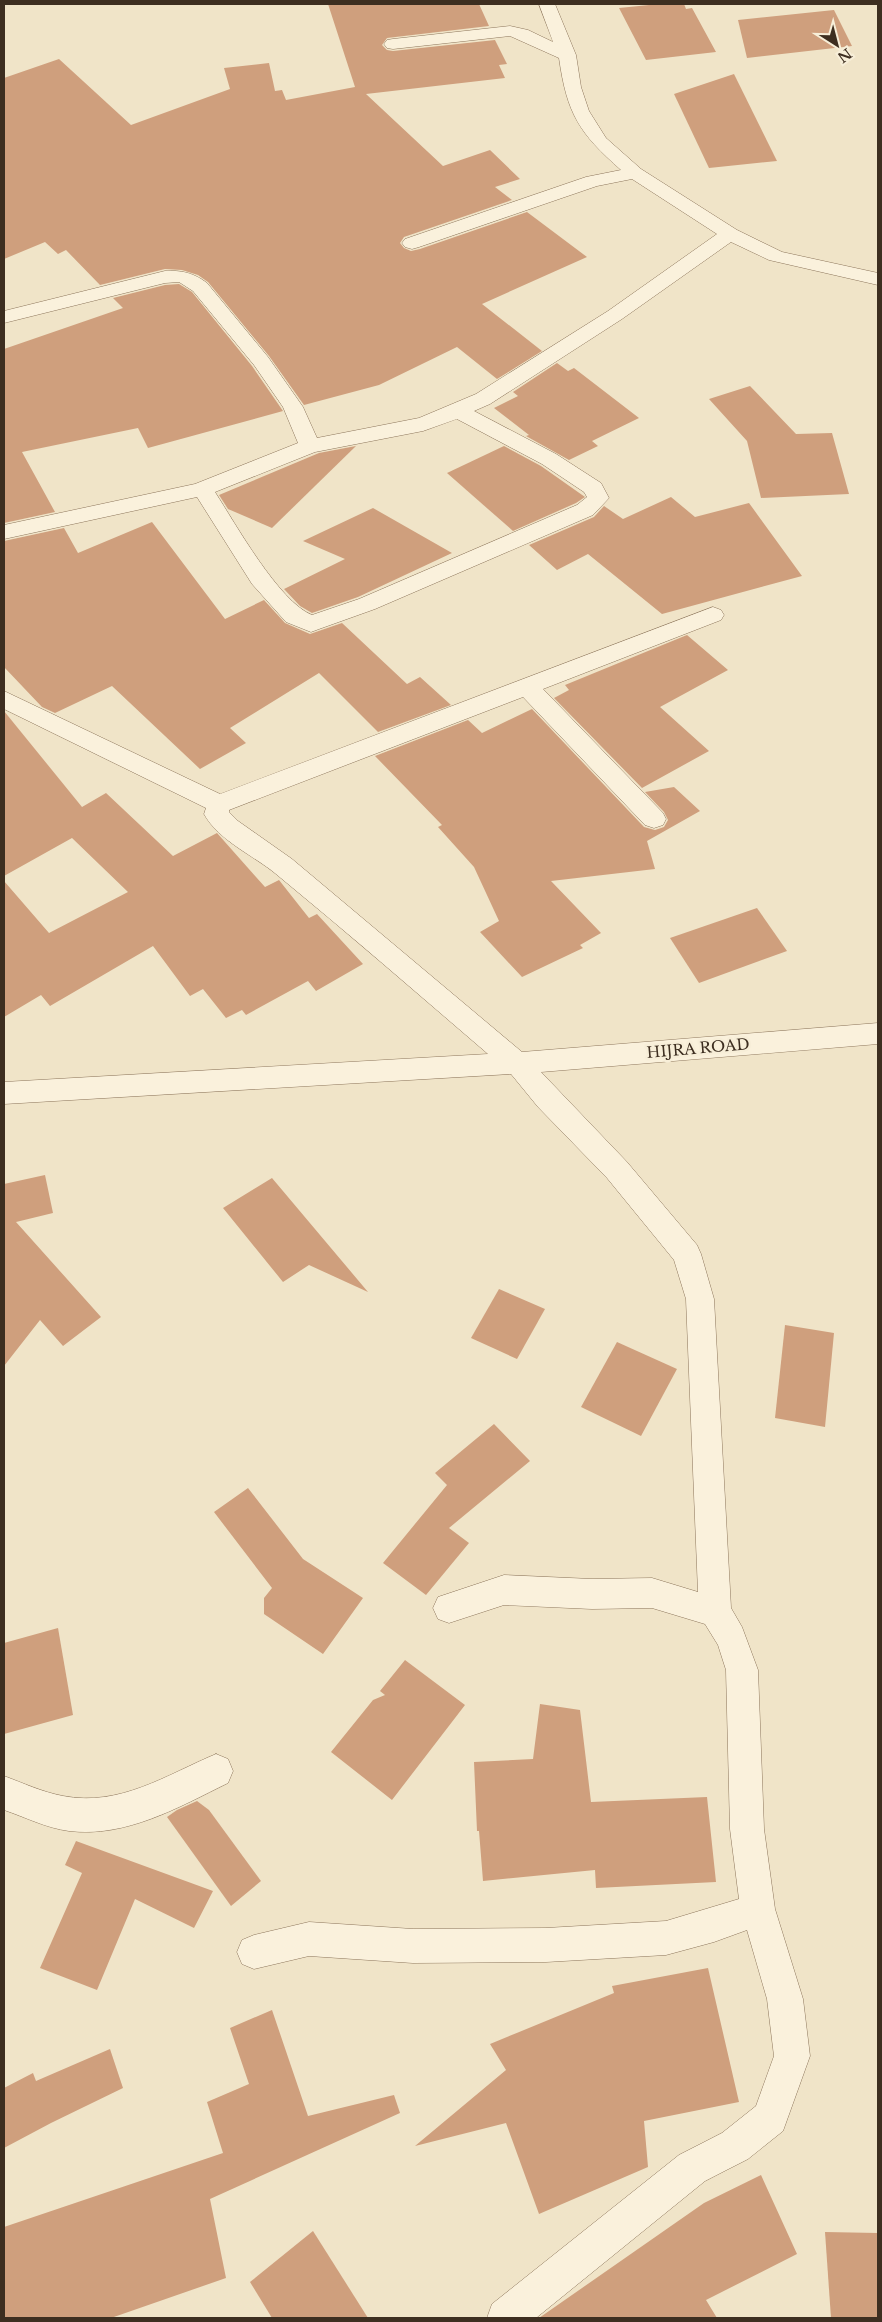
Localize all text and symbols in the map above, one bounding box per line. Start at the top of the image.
north arrow [812,20,862,70]
text: N [834,44,855,67]
street label: HIJRA ROAD [646,1034,750,1062]

